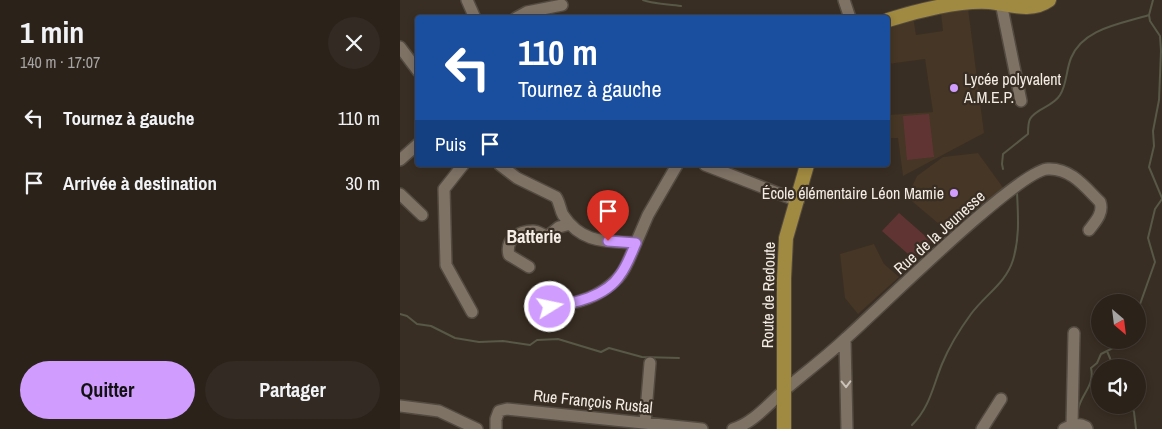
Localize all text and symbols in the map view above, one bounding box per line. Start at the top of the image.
text: 1 min [20,12,84,52]
button: close [328,17,380,69]
text: 110 m [518,29,598,76]
icon: left [435,35,500,100]
text: 140 m · 17:07 [20,51,100,73]
place label: Lycée polyvalent A.M.E.P. [963,68,1062,108]
text: Tournez à gauche [518,74,661,104]
marker: Lycée polyvalent A.M.E.P. [948,82,960,94]
icon: left [20,104,48,132]
text: Tournez à gauche [63,105,194,131]
text: 110 m [338,105,380,131]
icon: arrive [476,130,504,158]
text: Puis [435,131,466,157]
icon: arrive [20,169,48,197]
text: Arrivée à destination [63,170,217,196]
text: 30 m [345,170,380,196]
place label: École élémentaire Léon Mamie [762,182,944,204]
street label: Rue de la Jeunesse [889,185,989,279]
marker: École élémentaire Léon Mamie [948,187,960,199]
pin [587,190,629,241]
icon: arrive [594,197,622,225]
district label: Batterie [507,224,561,249]
street label: Route de Redoute [756,242,780,348]
position arrow [523,280,575,332]
north arrow [1091,294,1146,349]
map controls [1091,294,1146,414]
button: sound [1091,359,1146,414]
button: Quitter [20,361,195,419]
button: Partager [205,361,380,419]
one-way arrow [841,381,851,389]
street label: Rue François Rustal [532,384,654,418]

